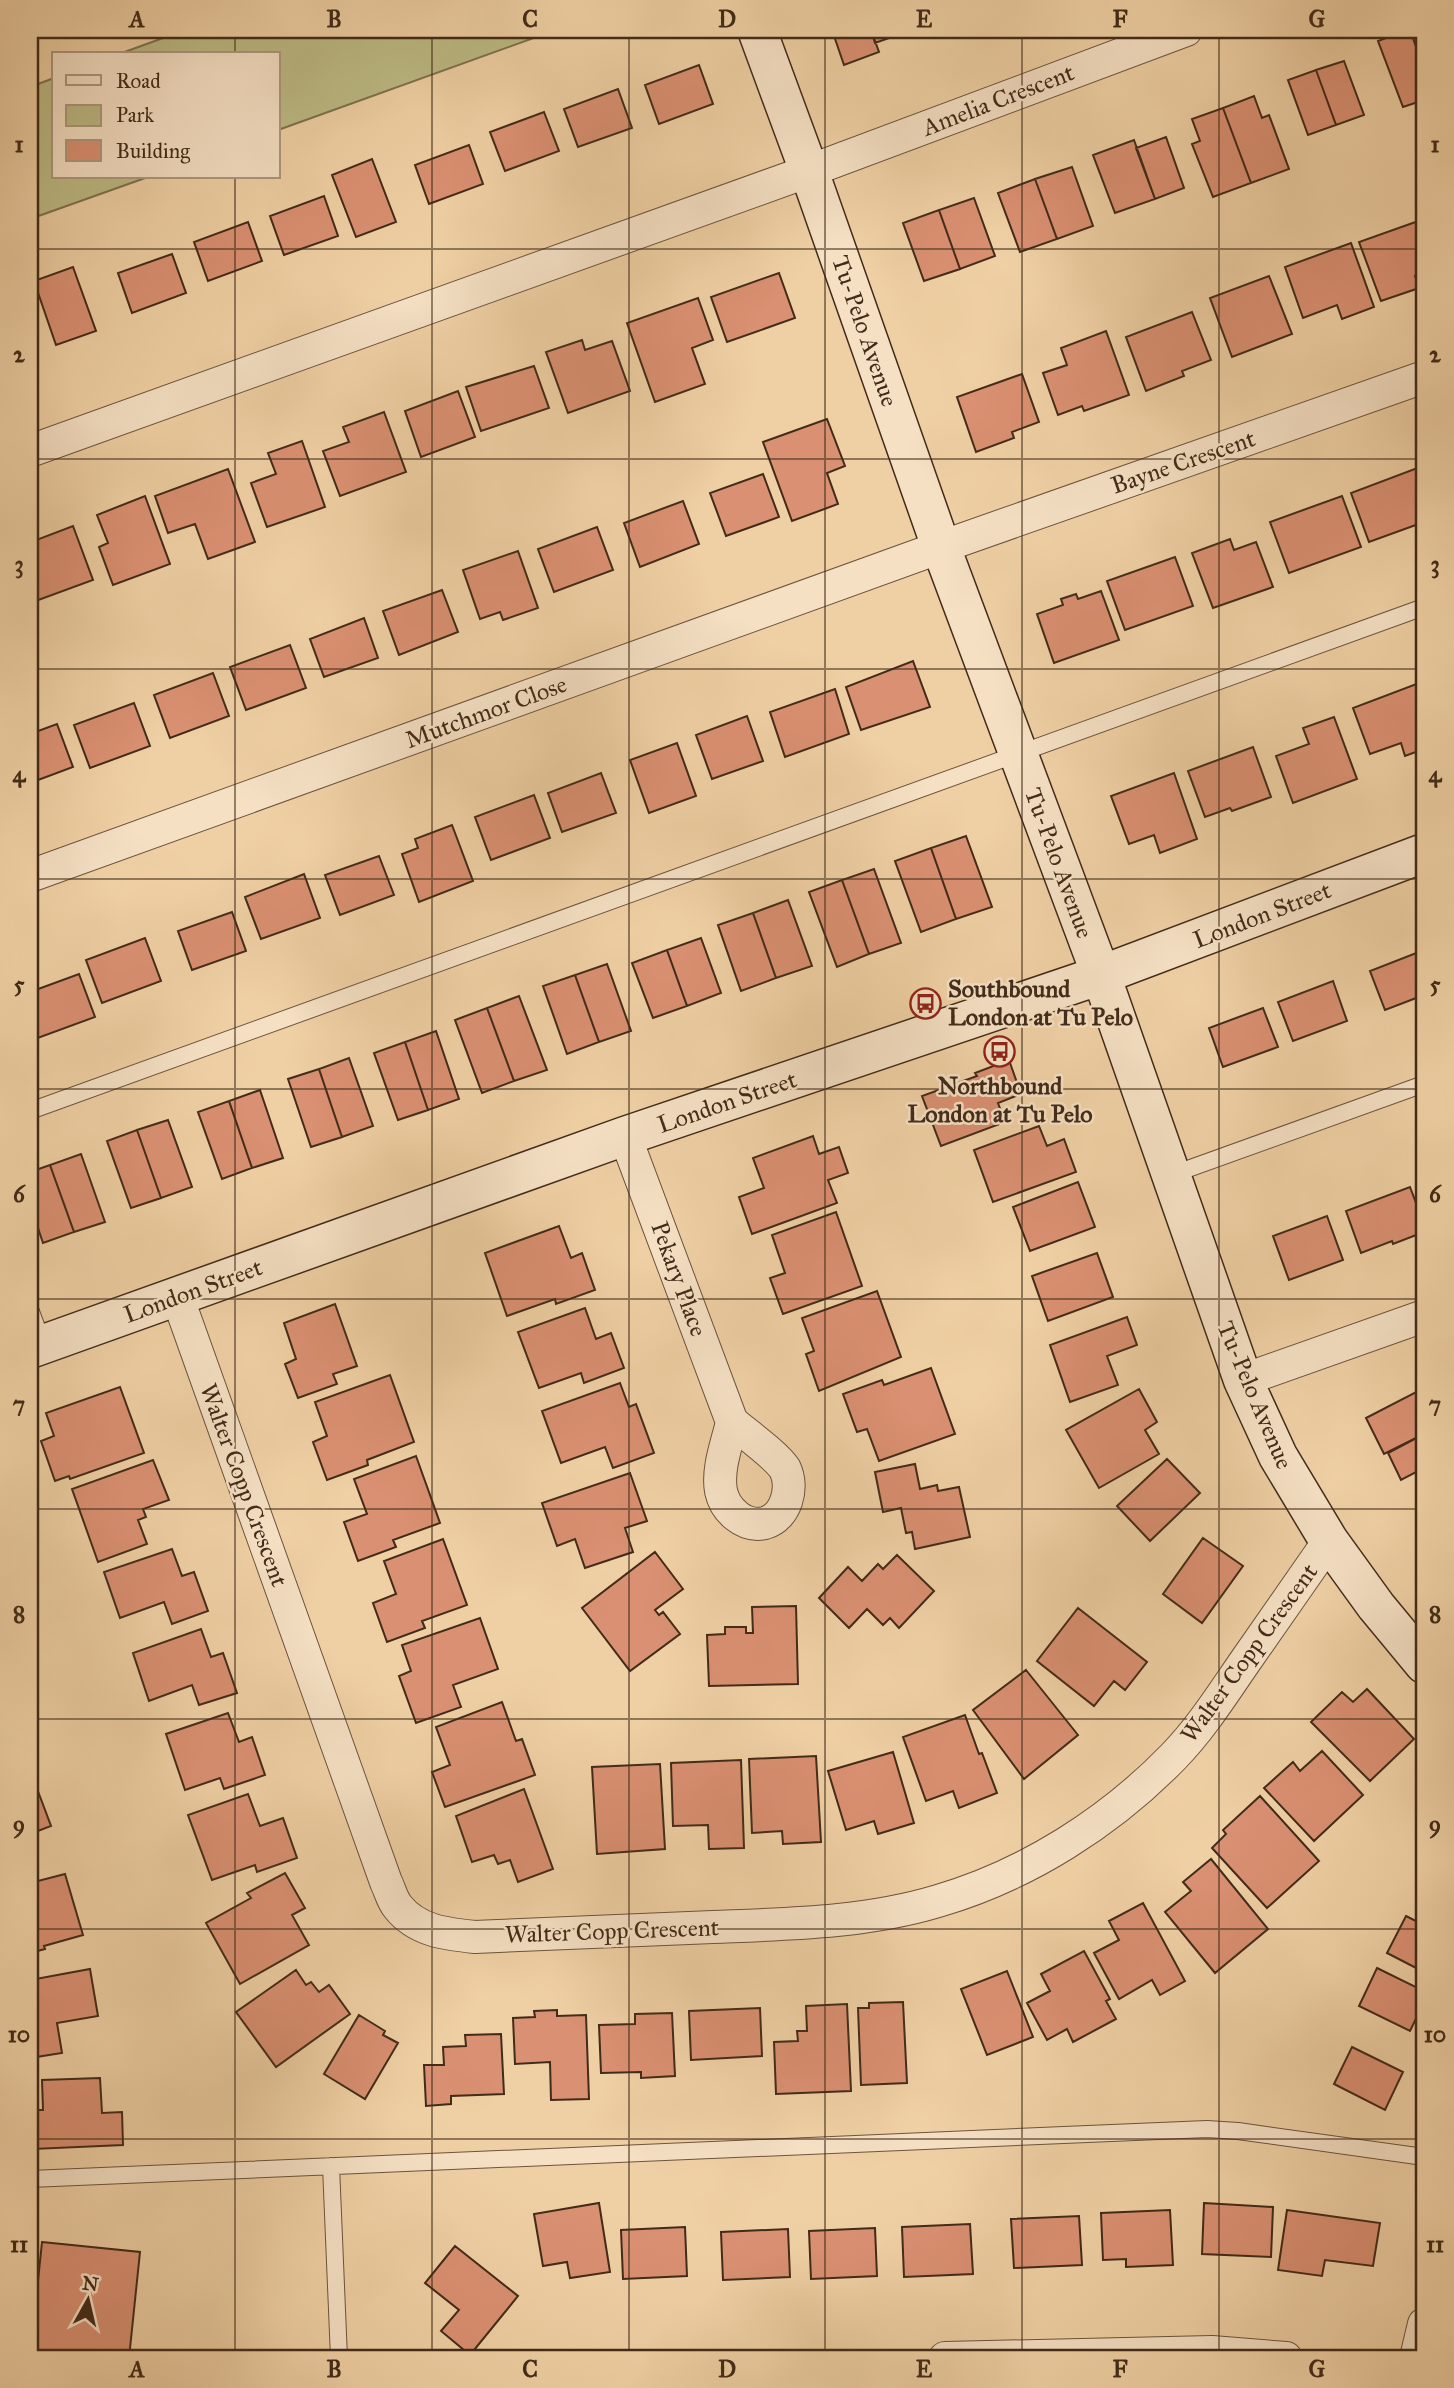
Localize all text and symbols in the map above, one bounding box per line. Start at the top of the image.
text: A [127,5,145,33]
text: B [326,5,342,33]
text: C [522,5,538,33]
text: D [718,5,736,33]
text: E [916,5,933,33]
text: F [1112,5,1128,33]
text: G [1309,5,1326,33]
legend [52,52,280,178]
street label: Amelia Crescent [917,57,1079,143]
text: Road [116,68,161,94]
text: Park [116,102,154,128]
text: 1 [14,130,24,158]
text: 1 [1430,130,1440,158]
text: Building [116,138,190,164]
street label: Tu-Pelo Avenue [825,252,905,410]
text: 2 [13,340,25,368]
text: 2 [1429,340,1441,368]
street label: Bayne Crescent [1107,423,1260,501]
text: 3 [14,550,24,579]
text: 3 [1430,550,1440,579]
street label: Mutchmor Close [401,669,571,755]
text: 4 [13,760,27,788]
text: 4 [1429,760,1443,788]
street label: Tu-Pelo Avenue [1018,784,1100,942]
street label: London Street [1189,875,1336,955]
text: 5 [14,970,25,998]
text: 5 [1430,970,1441,998]
place label: Southbound London at Tu Pelo [948,974,1133,1032]
bus stop icon: Southbound London at Tu Pelo [908,986,942,1020]
bus stop icon: Northbound London at Tu Pelo [983,1035,1017,1069]
street label: London Street [654,1064,801,1140]
place label: Northbound London at Tu Pelo [907,1071,1093,1129]
text: 6 [13,1180,26,1208]
text: 6 [1429,1180,1442,1208]
street label: Pekary Place [644,1217,714,1341]
street label: London Street [120,1252,267,1330]
street label: Tu-Pelo Avenue [1210,1317,1300,1473]
street label: Walter Copp Crescent [193,1379,295,1591]
text: 7 [13,1390,25,1418]
text: 7 [1429,1390,1441,1418]
street label: Walter Copp Crescent [1174,1557,1324,1748]
text: 8 [13,1600,25,1628]
text: 8 [1429,1600,1441,1628]
text: 9 [13,1810,25,1839]
text: 9 [1429,1810,1441,1839]
street label: Walter Copp Crescent [504,1912,720,1950]
text: 10 [8,2020,30,2048]
text: 10 [1424,2020,1446,2048]
text: 11 [10,2230,28,2258]
text: 11 [1426,2230,1444,2258]
north arrow [52,2266,122,2336]
text: N [81,2271,100,2296]
text: A [127,2355,145,2383]
text: B [326,2355,342,2383]
text: C [522,2355,538,2383]
text: D [718,2355,736,2383]
text: E [916,2355,933,2383]
text: F [1112,2355,1128,2383]
text: G [1309,2355,1326,2383]

